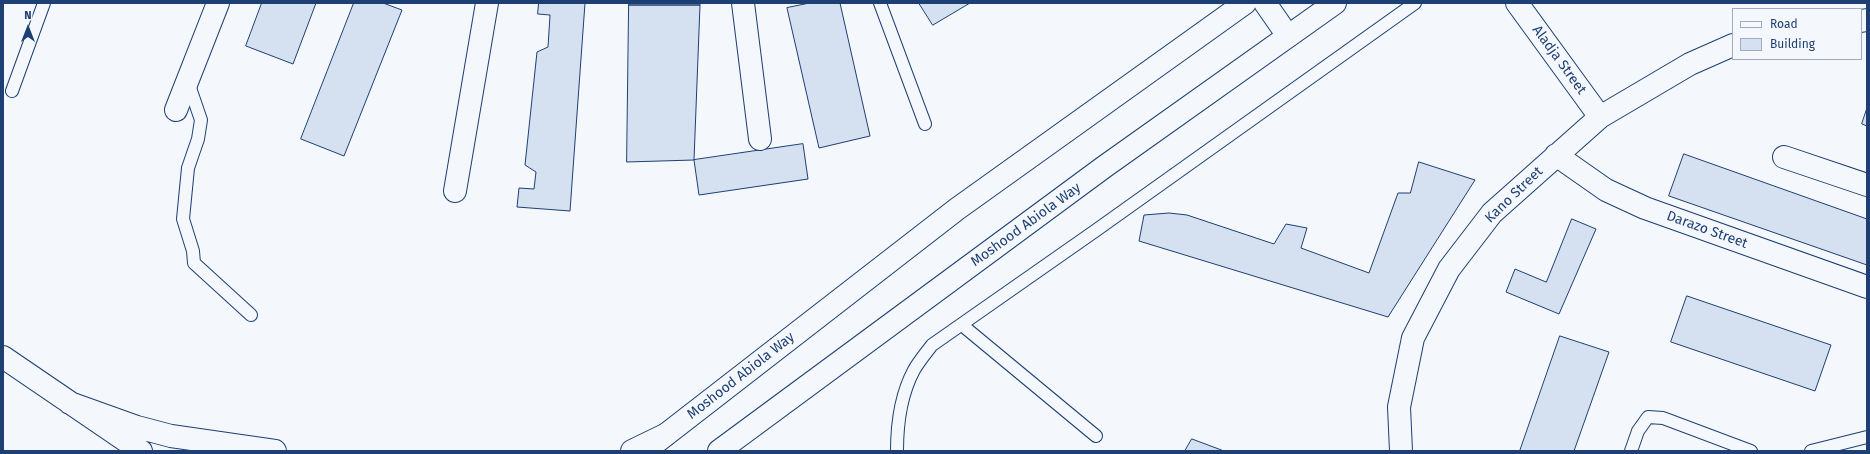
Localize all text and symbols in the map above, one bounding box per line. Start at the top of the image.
north arrow [8,8,48,48]
legend [1732,8,1862,60]
text: N [24,9,32,22]
text: Road [1770,17,1798,31]
street label: Aladja Street [1528,22,1590,98]
text: Building [1770,37,1815,51]
street label: Kano Street [1482,163,1546,227]
street label: Moshood Abiola Way [968,180,1084,270]
street label: Darazo Street [1664,208,1750,252]
street label: Moshood Abiola Way [684,329,798,423]

